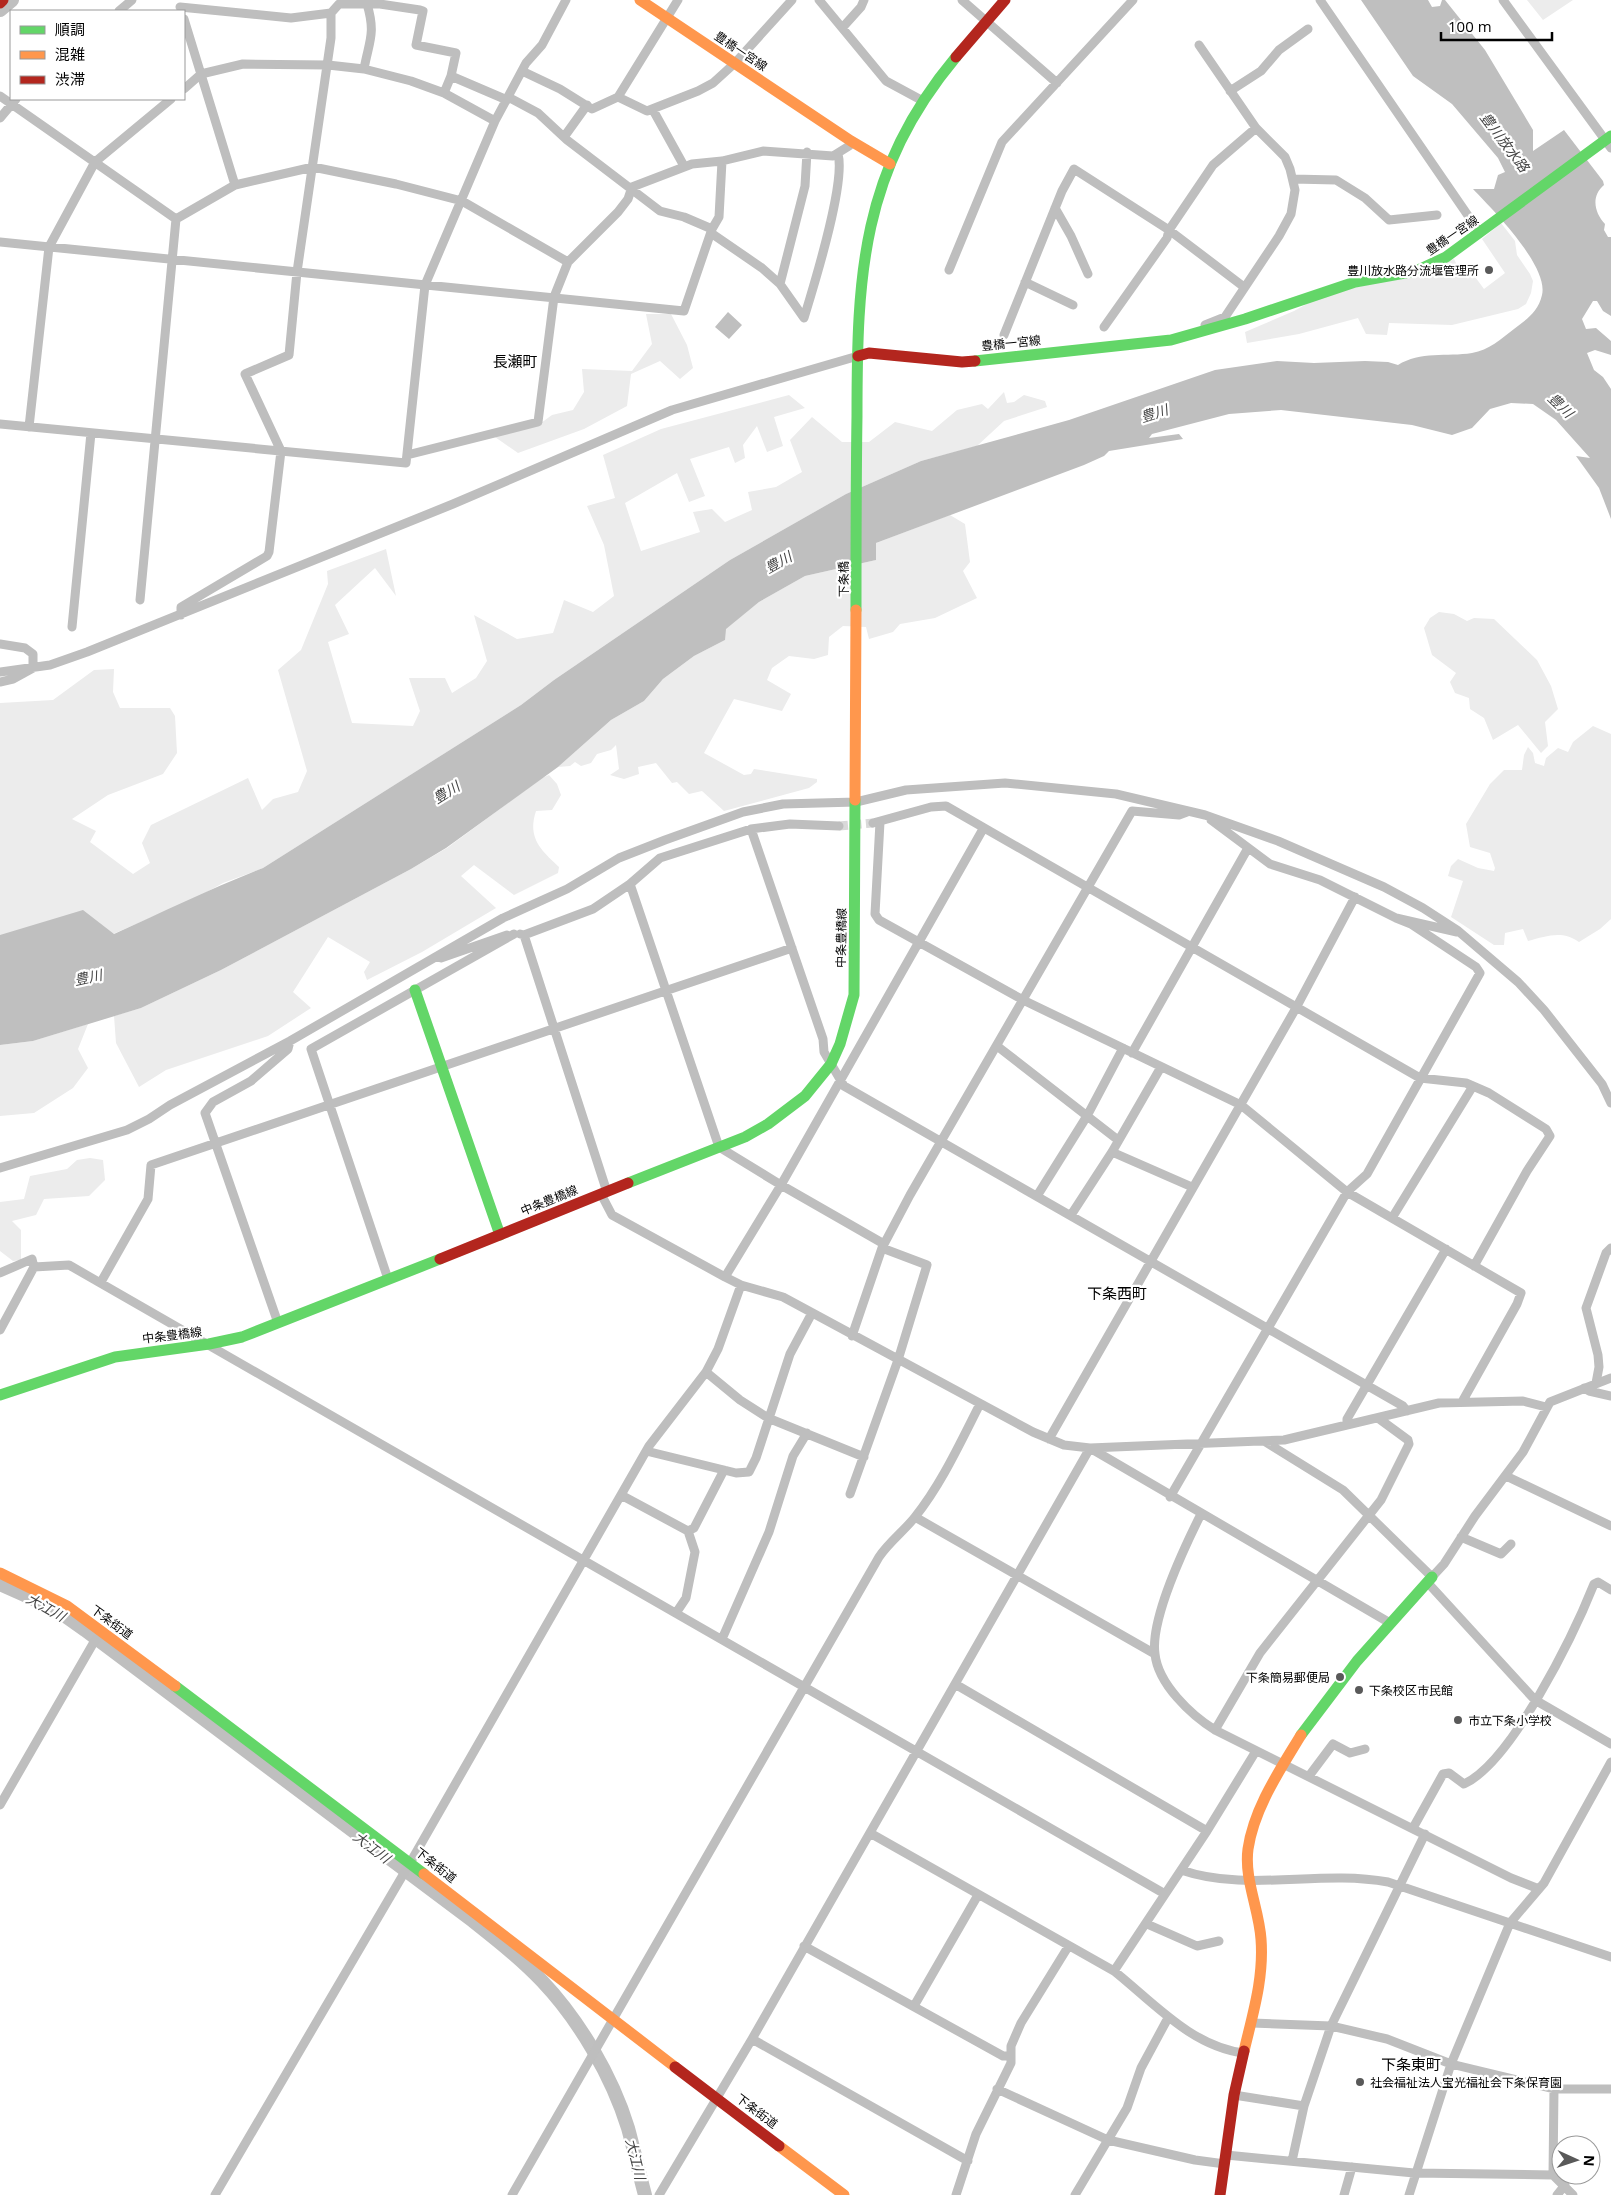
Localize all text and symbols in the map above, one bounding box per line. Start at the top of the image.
legend [10,10,185,100]
scale bar [1441,10,1552,42]
text: 100 m [1448,16,1492,36]
text: 順調 [55,19,85,39]
street label: 豊橋一宮線 [711,27,771,75]
text: 混雑 [55,44,85,64]
text: 渋滞 [55,69,85,89]
water label: 豊川放水路 [1476,108,1534,176]
street label: 豊橋一宮線 [1422,211,1482,259]
place label: 豊川放水路分流堰管理所 [1347,262,1479,279]
marker: 豊川放水路分流堰管理所 [1483,264,1495,276]
street label: 豊橋一宮線 [980,331,1042,355]
district label: 長瀬町 [492,351,538,371]
water label: 豊川 [1544,388,1579,423]
water label: 豊川 [1138,399,1172,426]
water label: 豊川 [761,546,797,577]
street label: 下条橋 [835,561,852,597]
water label: 豊川 [429,775,465,807]
street label: 中条豊橋線 [832,908,850,968]
water label: 豊川 [72,964,106,989]
street label: 中条豊橋線 [518,1181,580,1219]
district label: 下条西町 [1087,1283,1147,1303]
street label: 中条豊橋線 [141,1323,203,1347]
water label: 大江川 [23,1589,71,1626]
street label: 下条街道 [88,1601,136,1643]
place label: 下条簡易郵便局 [1246,1669,1330,1686]
marker: 下条簡易郵便局 [1334,1671,1346,1683]
place label: 下条校区市民館 [1369,1682,1453,1699]
marker: 下条校区市民館 [1353,1684,1365,1696]
place label: 市立下条小学校 [1468,1712,1552,1729]
marker: 市立下条小学校 [1452,1714,1464,1726]
water label: 大江川 [350,1827,396,1868]
street label: 下条街道 [412,1844,460,1886]
district label: 下条東町 [1381,2054,1441,2074]
place label: 社会福祉法人宝光福祉会下条保育園 [1370,2074,1562,2091]
marker: 社会福祉法人宝光福祉会下条保育園 [1354,2076,1366,2088]
street label: 下条街道 [733,2090,781,2132]
north arrow [1551,2135,1601,2185]
water label: 大江川 [622,2136,651,2184]
text: N [1580,2155,1599,2167]

